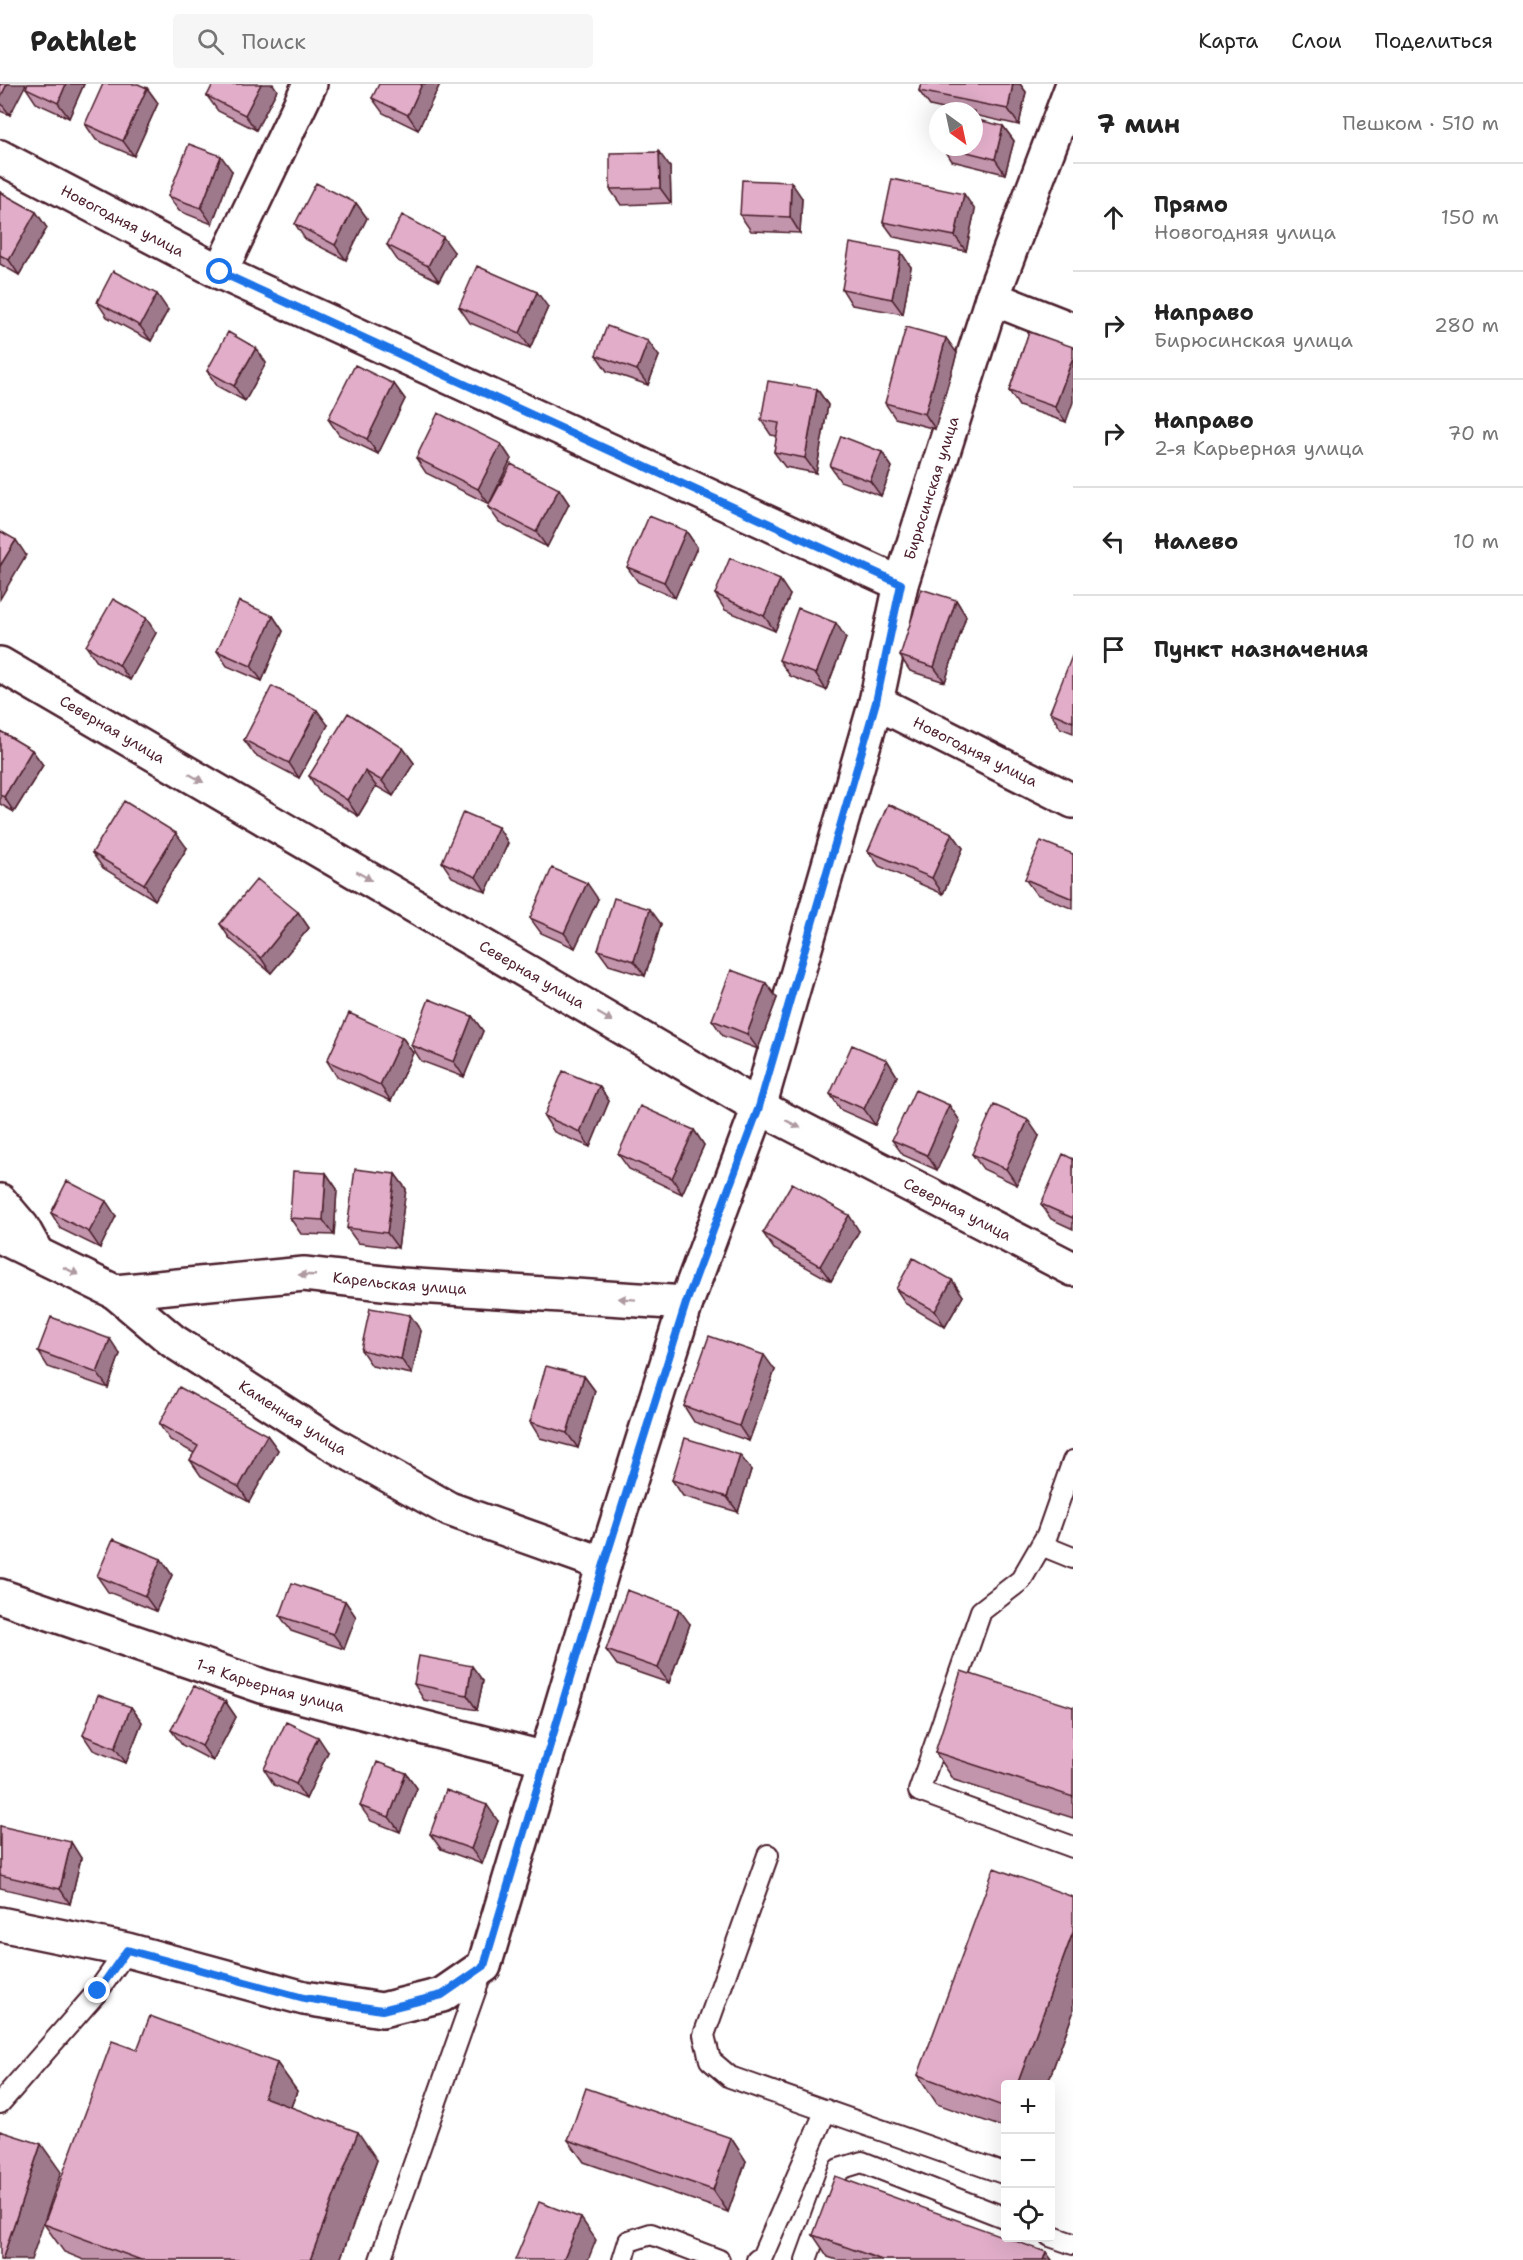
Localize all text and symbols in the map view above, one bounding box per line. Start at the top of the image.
search box [173,14,593,68]
text: Pathlet [30,22,137,60]
icon: search [194,25,227,58]
text: Поиск [242,27,306,56]
text: Карта [1198,27,1258,55]
text: Слои [1291,27,1342,55]
text: Поделиться [1375,27,1493,55]
north arrow [929,102,983,156]
text: 7 мин [1097,106,1180,141]
text: Пешком · 510 m [1343,110,1499,136]
street label: Новогодняя улица [57,180,188,262]
text: Прямо [1154,190,1228,219]
icon: ahead [1097,201,1130,234]
text: 150 m [1441,204,1499,230]
text: Новогодняя улица [1154,219,1336,245]
route start [206,258,232,284]
text: Направо [1154,298,1254,327]
icon: right [1097,309,1130,342]
text: 280 m [1434,312,1499,338]
text: Бирюсинская улица [1154,327,1353,353]
text: Направо [1154,406,1254,435]
street label: Бирюсинская улица [899,413,964,562]
icon: right [1097,417,1130,450]
text: 70 m [1447,420,1499,446]
text: 2-я Карьерная улица [1154,435,1364,461]
icon: left [1097,525,1130,558]
text: Налево [1154,527,1238,556]
text: 10 m [1453,528,1499,554]
icon: arrive [1097,633,1130,666]
text: Пункт назначения [1154,635,1368,664]
street label: Северная улица [56,691,169,768]
street label: Новогодняя улица [910,712,1041,792]
one-way arrow [188,773,204,784]
one-way arrow [356,871,372,882]
street label: Северная улица [476,936,589,1013]
one-way arrow [597,1012,614,1022]
one-way arrow [784,1119,801,1129]
street label: Северная улица [900,1173,1015,1246]
one-way arrow [63,1266,80,1276]
street label: Карельская улица [332,1267,468,1299]
one-way arrow [298,1271,317,1280]
one-way arrow [618,1295,637,1304]
street label: Каменная улица [235,1376,351,1460]
street label: 1-я Карьерная улица [194,1654,347,1717]
route end [84,1977,110,2003]
map controls [1001,2080,1055,2242]
button: + [1001,2080,1055,2134]
button: − [1001,2134,1055,2188]
button: locate [1001,2188,1055,2242]

